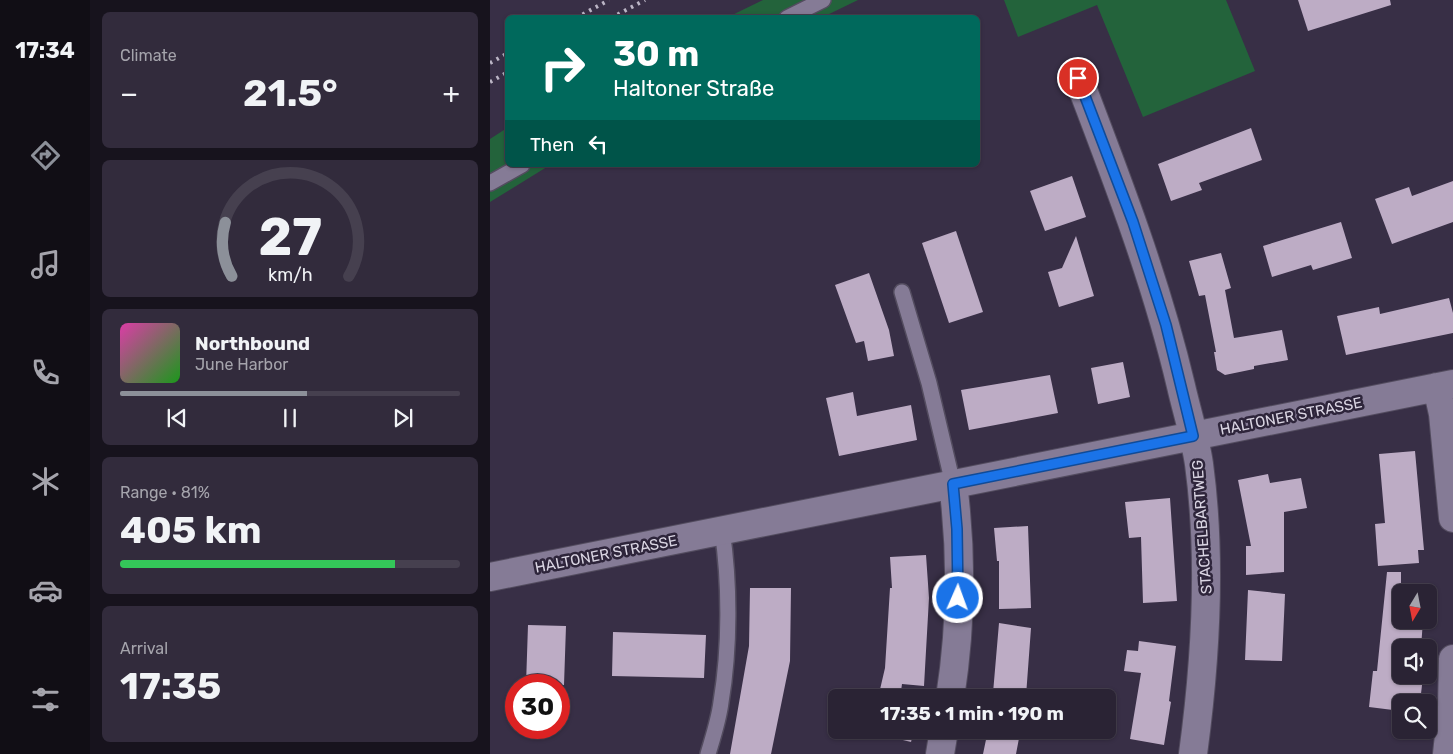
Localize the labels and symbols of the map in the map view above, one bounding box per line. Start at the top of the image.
pin [1057,57,1099,99]
street label: HALTONER STRASSE [1218,393,1364,439]
street label: STACHELBARTWEG [1188,459,1216,595]
street label: HALTONER STRASSE [533,531,679,577]
position arrow [931,571,983,623]
north arrow [1392,584,1438,629]
speed limit sign: 30 [505,674,570,739]

